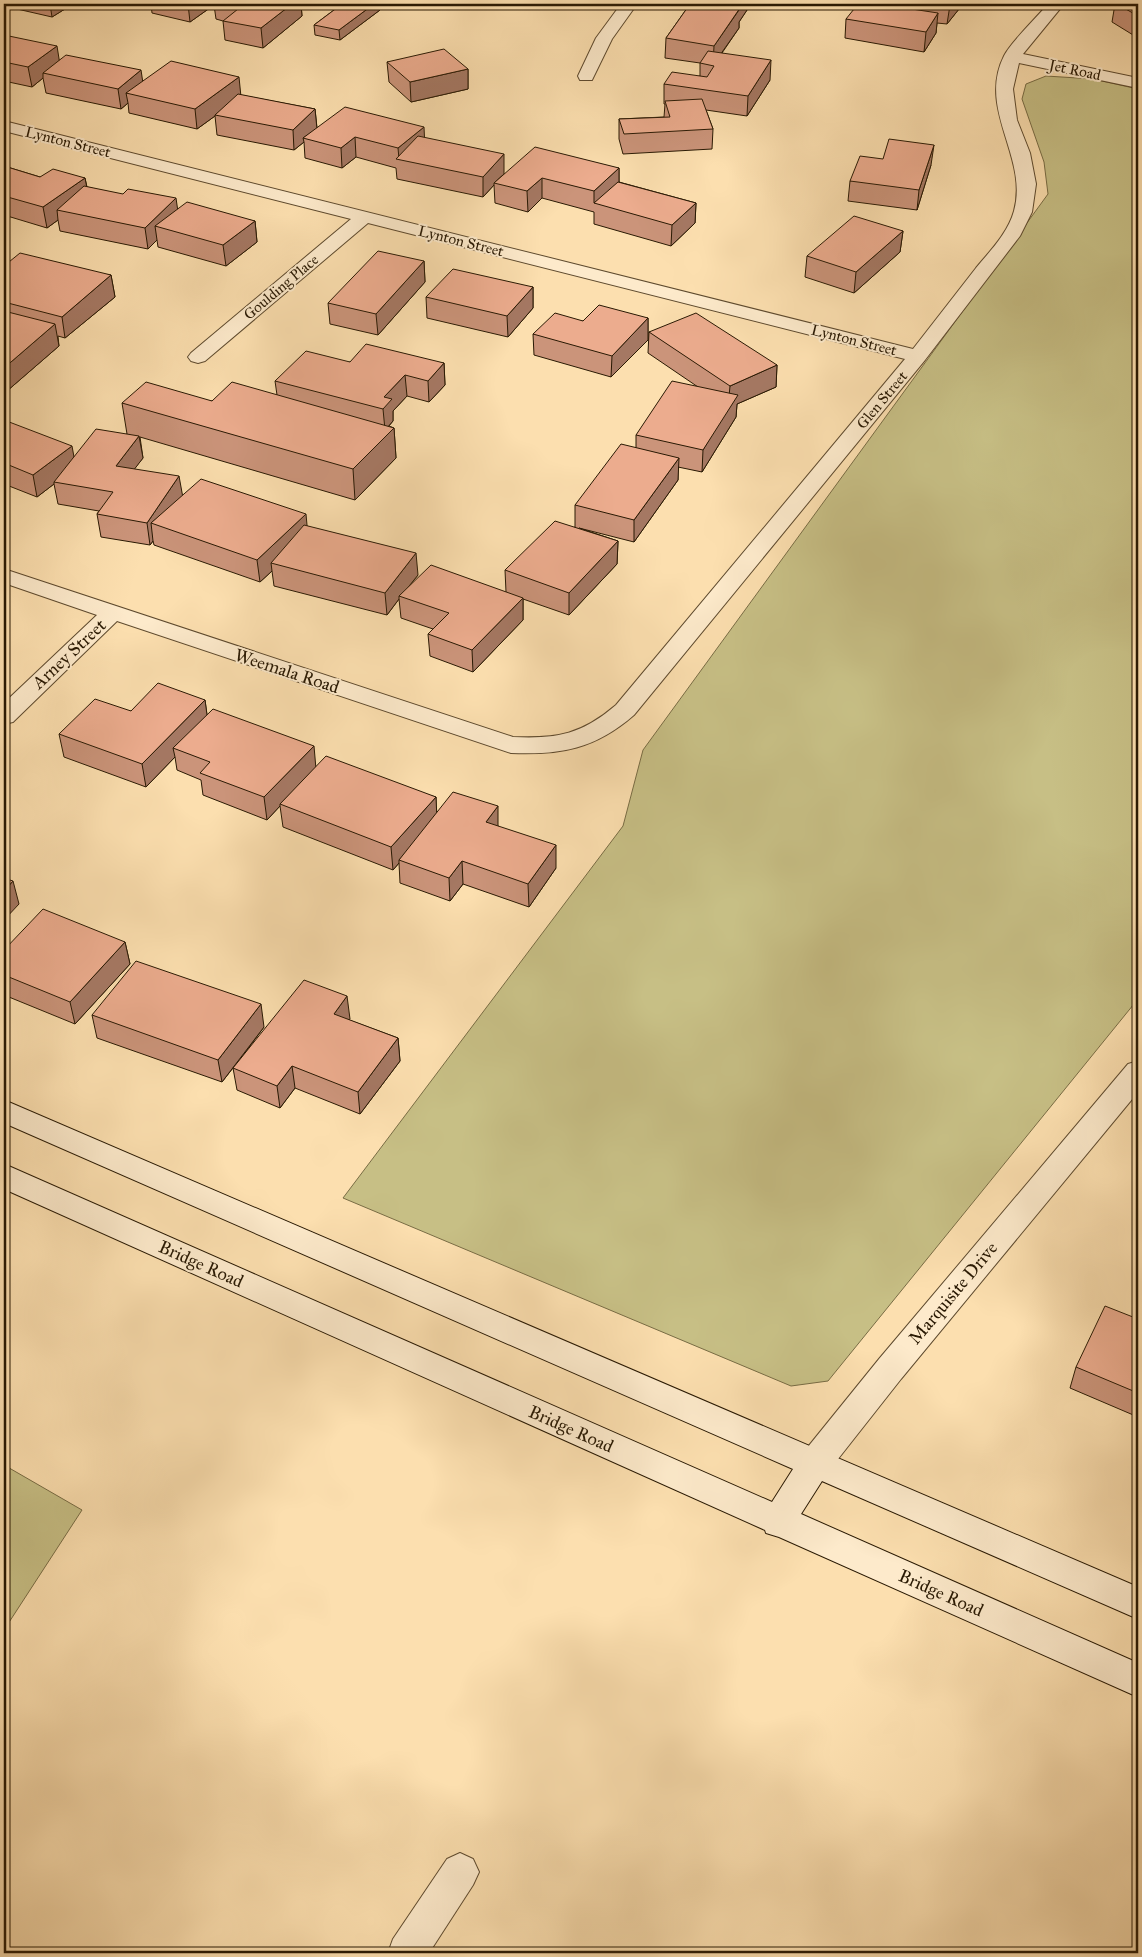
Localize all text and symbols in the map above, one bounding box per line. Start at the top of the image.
street label: Jet Road [1045,55,1103,85]
street label: Lynton Street [23,123,113,161]
street label: Lynton Street [416,222,506,260]
street label: Goulding Place [240,250,322,324]
street label: Lynton Street [809,321,899,359]
street label: Glen Street [853,367,912,433]
street label: Arney Street [27,614,111,694]
street label: Weemala Road [232,644,342,698]
street label: Bridge Road [155,1236,247,1293]
street label: Marquisite Drive [904,1237,1003,1349]
street label: Bridge Road [525,1401,617,1458]
street label: Bridge Road [895,1565,987,1622]

